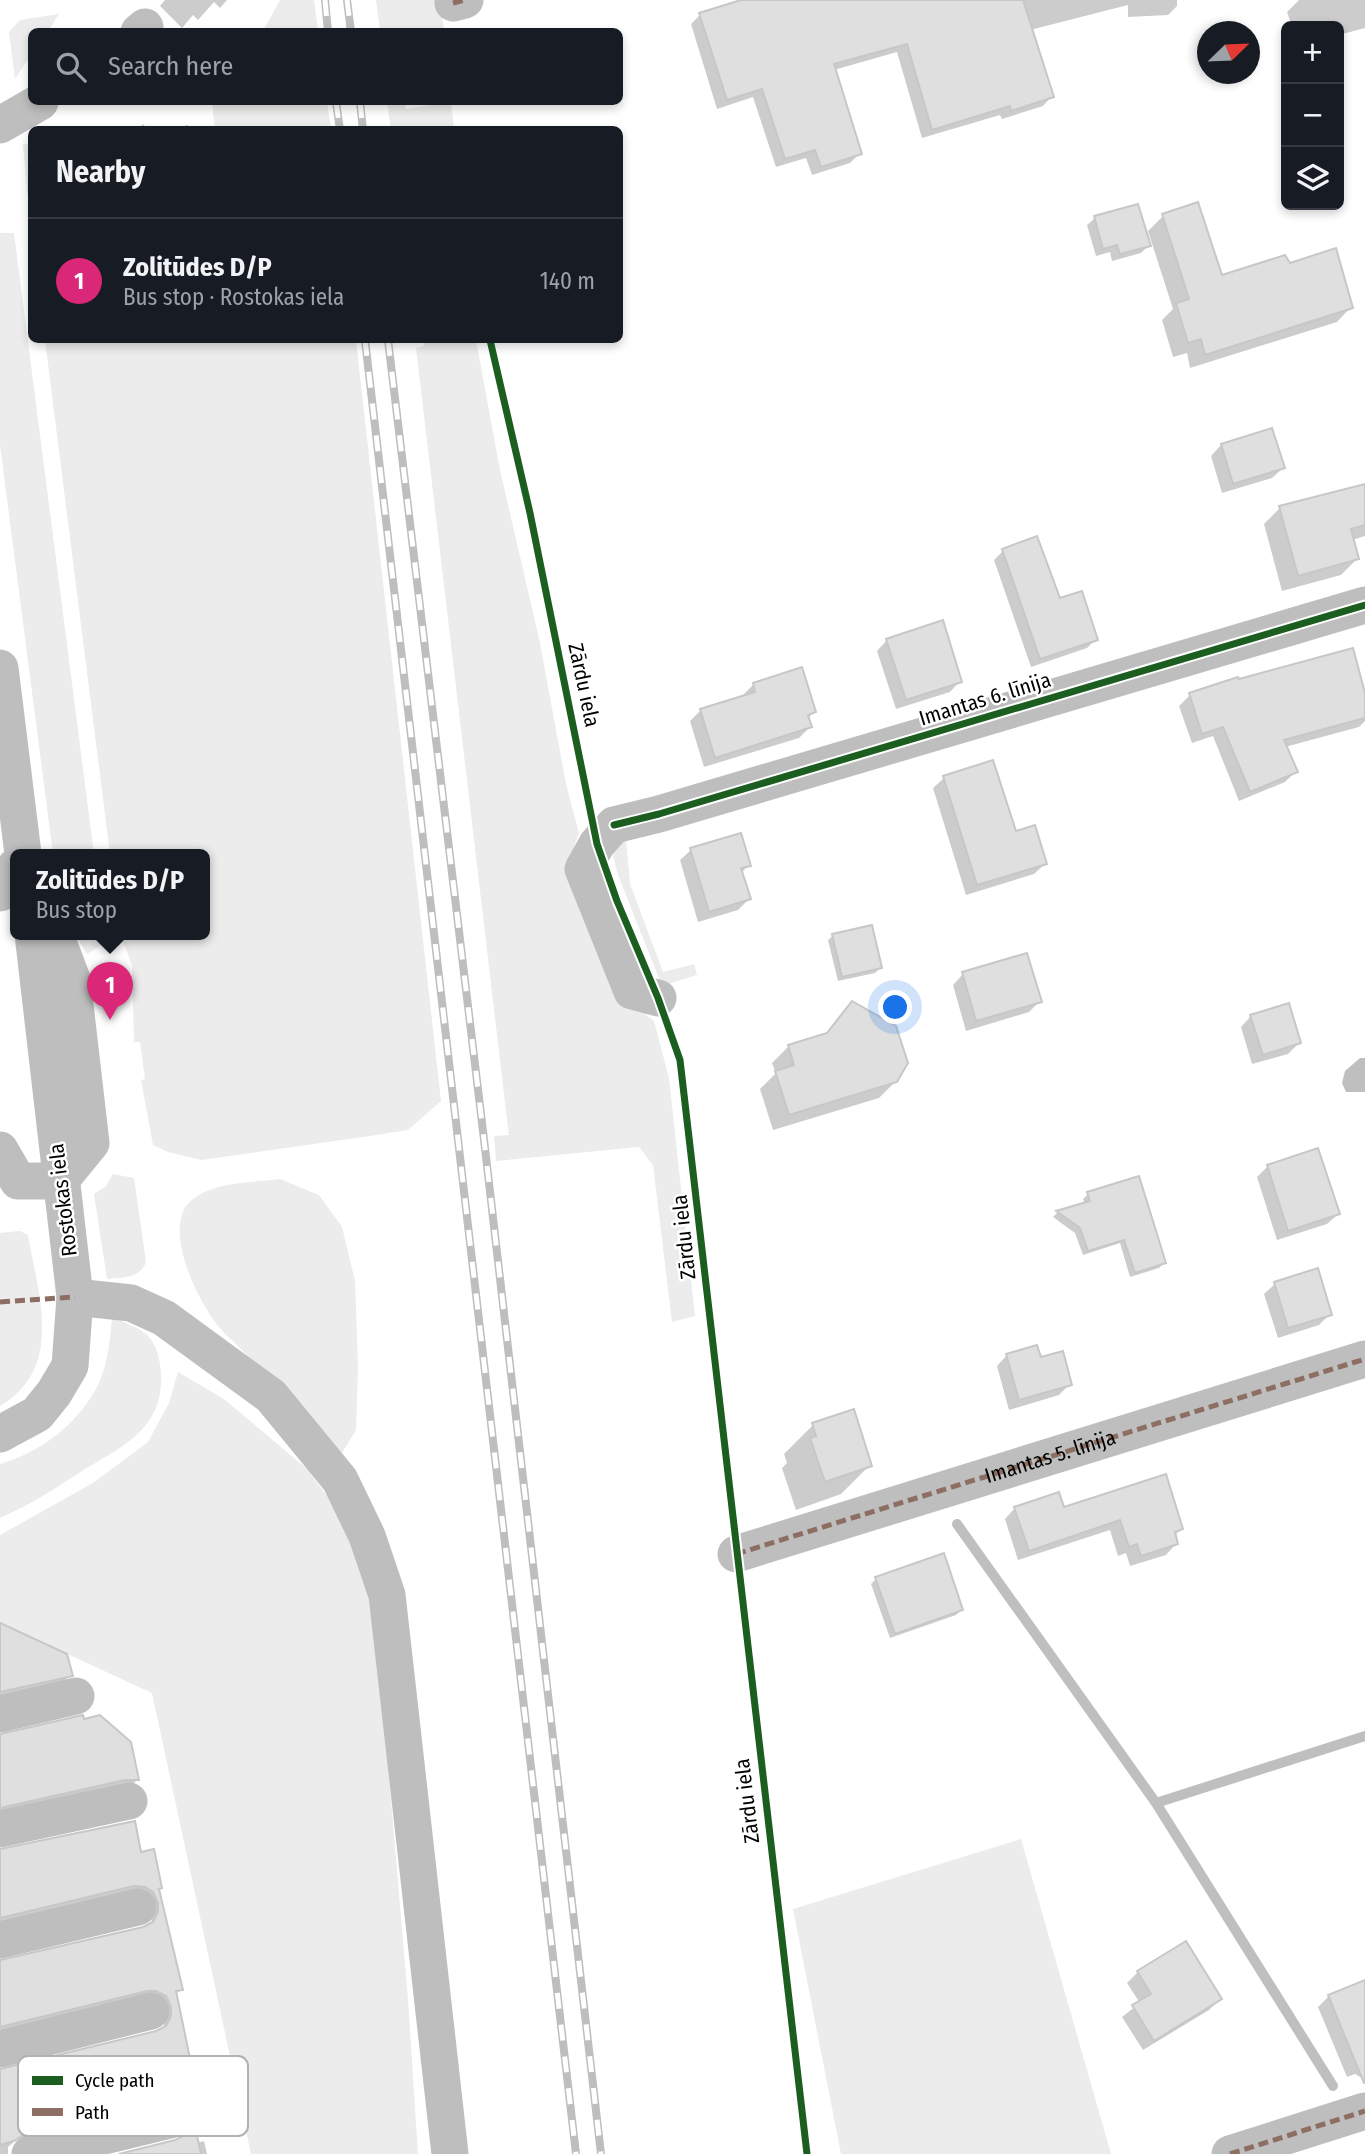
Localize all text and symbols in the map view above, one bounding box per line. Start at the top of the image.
north arrow [1197,21,1260,84]
map controls [1281,21,1344,210]
button: + [1281,21,1344,84]
search box [28,28,623,105]
icon: search [52,48,90,86]
text: Search here [108,51,233,82]
button: − [1281,84,1344,147]
button: layers [1281,147,1344,210]
text: Nearby [56,154,145,190]
text: Zolitūdes D/P [123,252,272,283]
text: 1 [74,267,84,295]
text: 140 m [540,267,595,295]
text: Bus stop · Rostokas iela [123,283,344,311]
street label: Zārdu iela [562,641,606,729]
street label: Imantas 6. līnija [916,667,1054,731]
popup [10,849,210,940]
text: Zolitūdes D/P [36,865,184,896]
text: Bus stop [36,896,117,924]
pin: 1 [87,962,133,1020]
your location [878,990,912,1024]
street label: Rostokas iela [43,1142,83,1258]
street label: Zārdu iela [667,1193,701,1281]
street label: Imantas 5. līnija [982,1424,1119,1489]
street label: Zārdu iela [729,1757,765,1845]
legend [18,2056,248,2136]
text: Cycle path [75,2069,154,2092]
text: Path [75,2101,110,2124]

